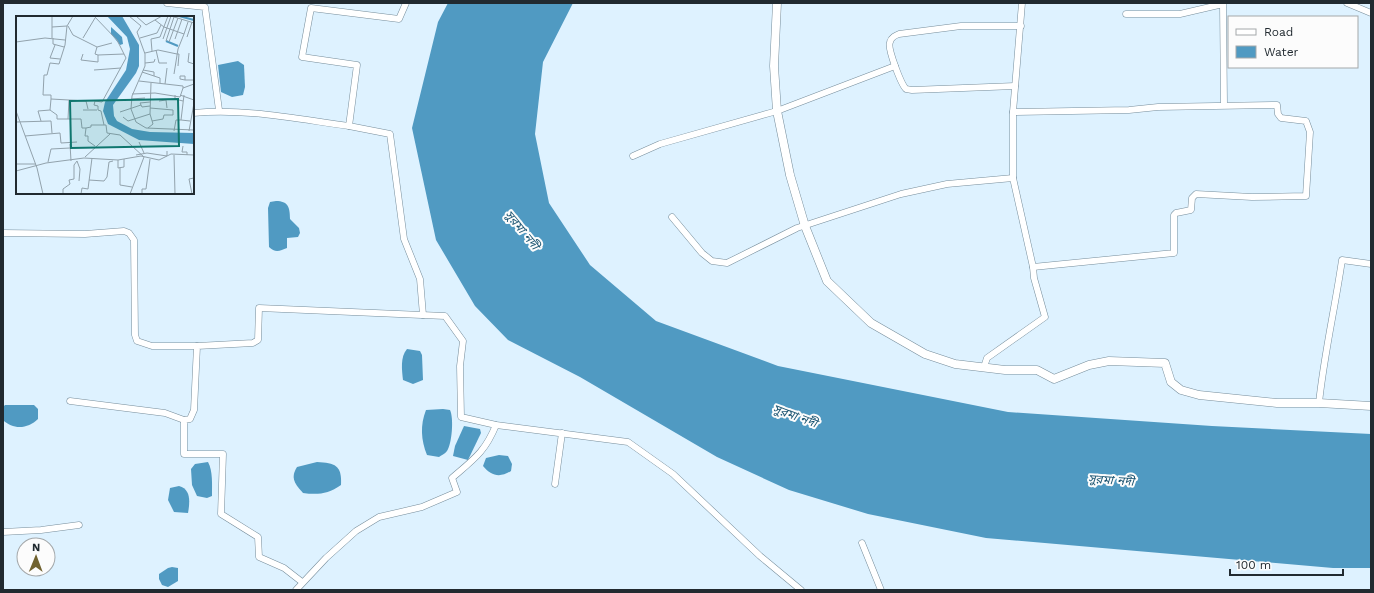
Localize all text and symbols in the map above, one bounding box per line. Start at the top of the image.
inset map [16,16,194,194]
legend [1228,16,1358,68]
text: Road [1264,25,1293,39]
text: Water [1264,45,1299,59]
water label: সুরমা নদী [502,208,544,255]
water label: সুরমা নদী [771,402,822,431]
water label: সুরমা নদী [1087,471,1137,489]
north arrow [16,537,56,577]
text: N [32,541,40,554]
scale bar [1230,551,1343,577]
text: 100 m [1236,558,1271,572]

